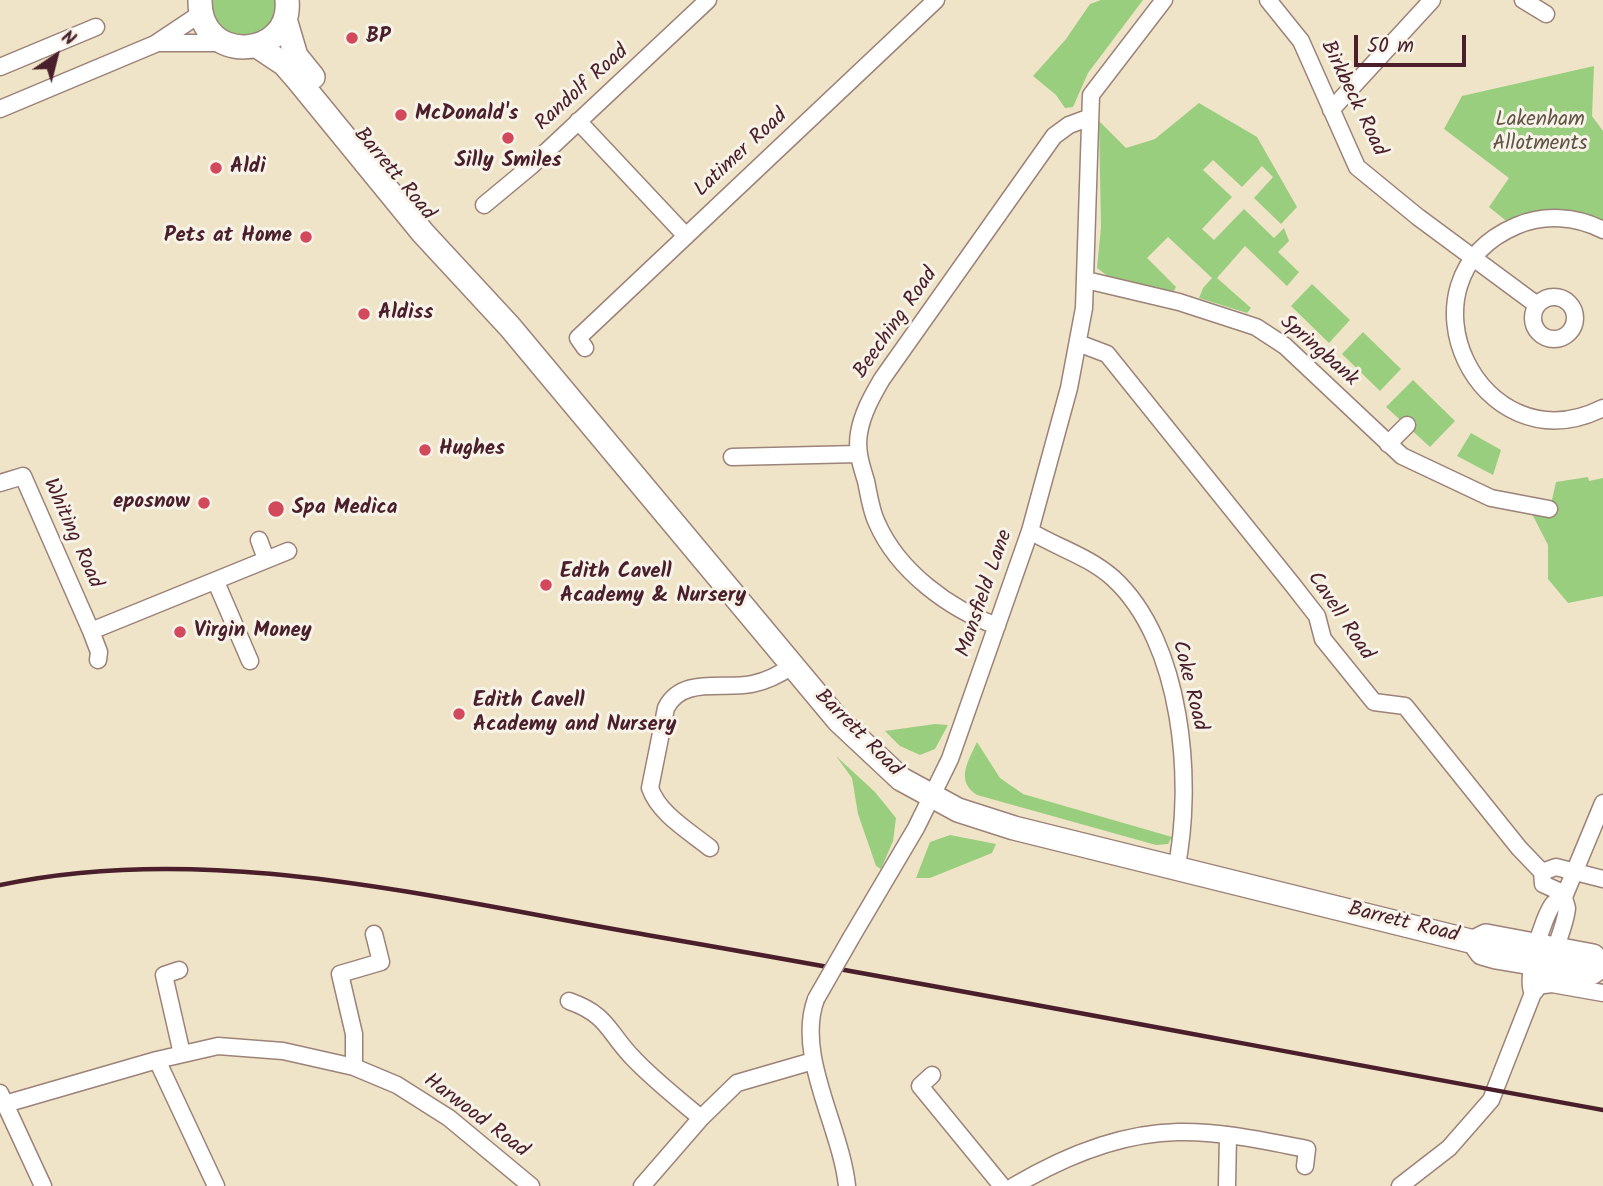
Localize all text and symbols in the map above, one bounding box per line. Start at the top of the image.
north arrow [21,21,91,91]
scale bar [1358,21,1470,65]
text: N [55,23,82,55]
place label: BP [366,25,391,51]
marker: BP [344,30,360,46]
text: 50 m [1367,30,1414,63]
street label: Birkbeck Road [1313,37,1391,161]
street label: Randolf Road [531,41,635,137]
place label: McDonald's [415,102,518,128]
street label: Latimer Road [690,105,794,203]
marker: McDonald's [393,107,409,123]
park label: Lakenham Allotments [1492,108,1588,158]
street label: Barrett Road [347,123,439,227]
marker: Silly Smiles [500,130,516,146]
place label: Silly Smiles [454,149,562,175]
place label: Aldi [230,155,266,181]
marker: Aldi [208,160,224,176]
place label: Pets at Home [164,224,292,250]
marker: Pets at Home [298,229,314,245]
street label: Beeching Road [850,264,944,384]
place label: Aldiss [378,301,433,327]
marker: Aldiss [356,306,372,322]
street label: Springbank [1273,311,1363,393]
place label: Hughes [439,437,505,463]
marker: Hughes [417,442,433,458]
street label: Whiting Road [36,475,106,593]
place label: eposnow [113,490,190,516]
marker: eposnow [196,495,212,511]
place label: Spa Medica [292,496,398,522]
marker: Spa Medica [266,499,286,519]
street label: Mansfield Lane [952,527,1020,661]
place label: Edith Cavell Academy & Nursery [560,560,746,610]
street label: Cavell Road [1300,568,1378,666]
marker: Edith Cavell Academy & Nursery [538,577,554,593]
place label: Virgin Money [194,619,312,645]
marker: Virgin Money [172,624,188,640]
street label: Coke Road [1165,638,1211,734]
street label: Barrett Road [808,685,906,783]
place label: Edith Cavell Academy and Nursery [473,689,676,739]
marker: Edith Cavell Academy and Nursery [451,706,467,722]
street label: Barrett Road [1345,898,1461,950]
street label: Harwood Road [417,1069,533,1165]

